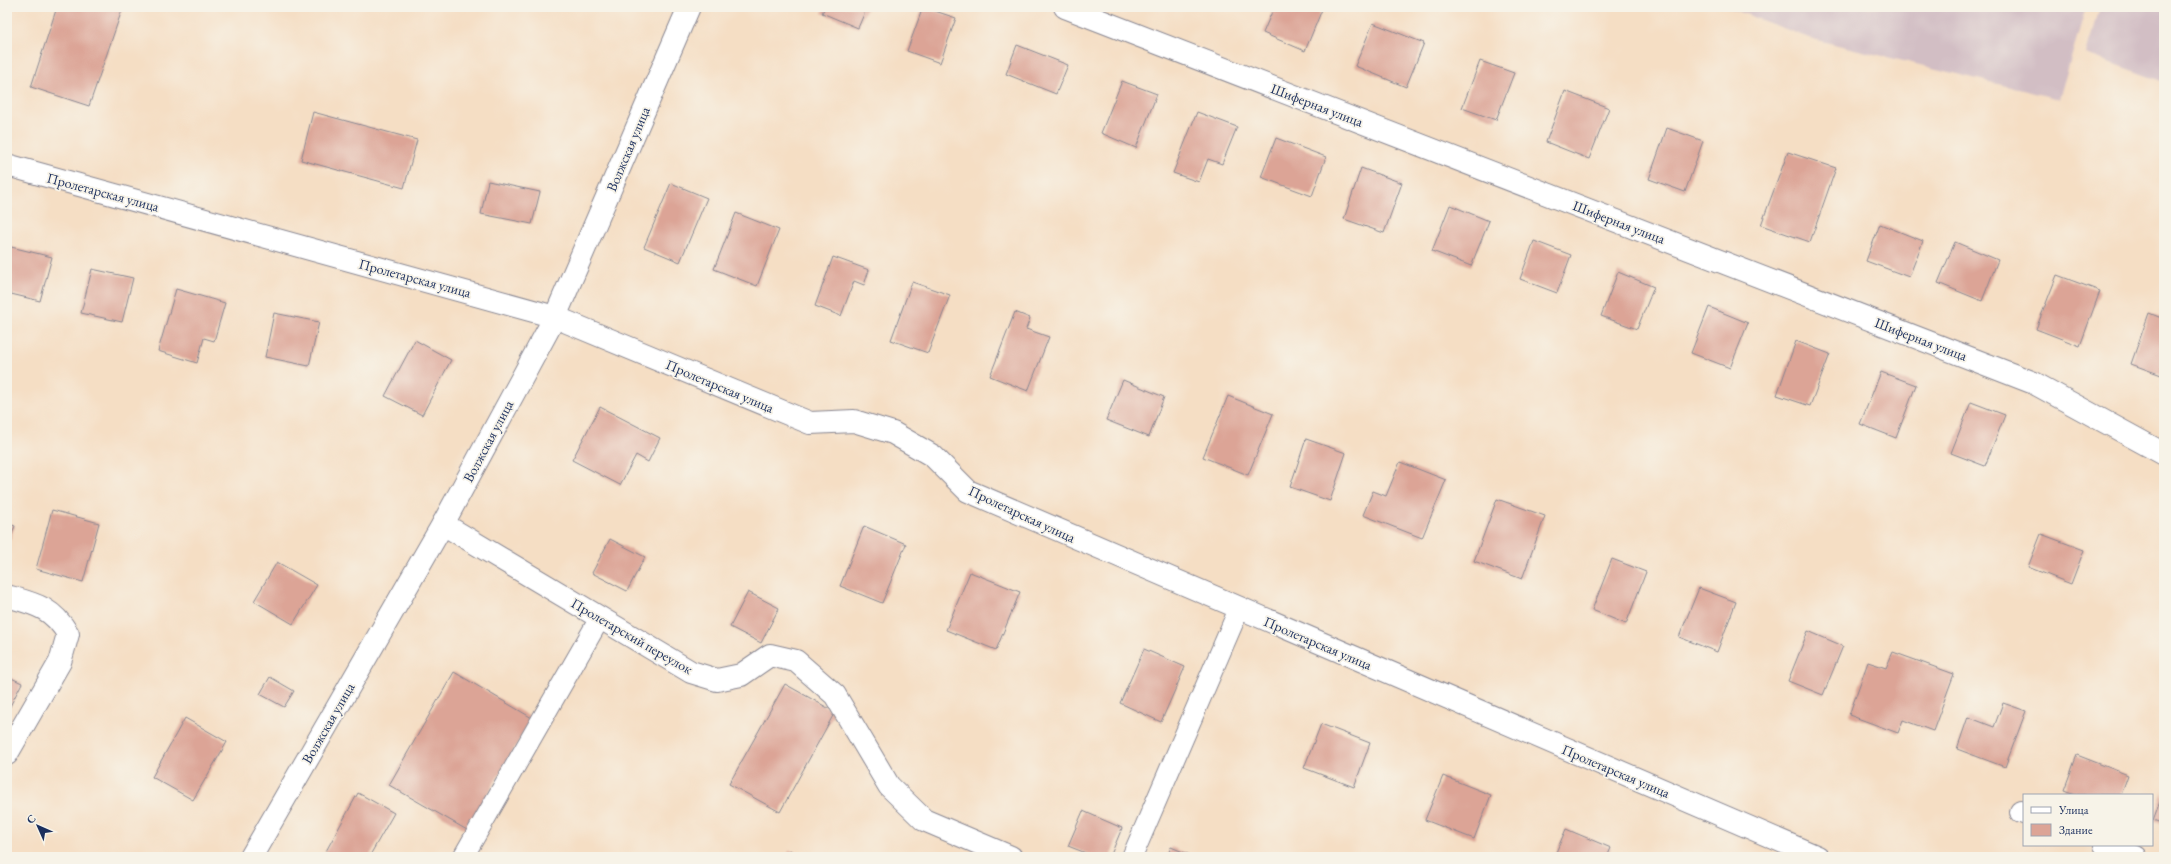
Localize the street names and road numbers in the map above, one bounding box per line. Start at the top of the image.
street label: Шиферная улица [1268,79,1366,131]
street label: Волжская улица [602,104,654,194]
street label: Пролетарская улица [45,168,162,216]
street label: Шиферная улица [1570,196,1668,248]
street label: Пролетарская улица [357,254,474,302]
street label: Шиферная улица [1872,313,1970,365]
street label: Пролетарская улица [663,355,777,417]
street label: Волжская улица [459,397,517,485]
street label: Пролетарская улица [966,481,1079,547]
street label: Пролетарский переулок [568,594,696,678]
street label: Пролетарская улица [1261,612,1375,674]
street label: Волжская улица [298,679,359,767]
street label: Пролетарская улица [1559,740,1673,802]

